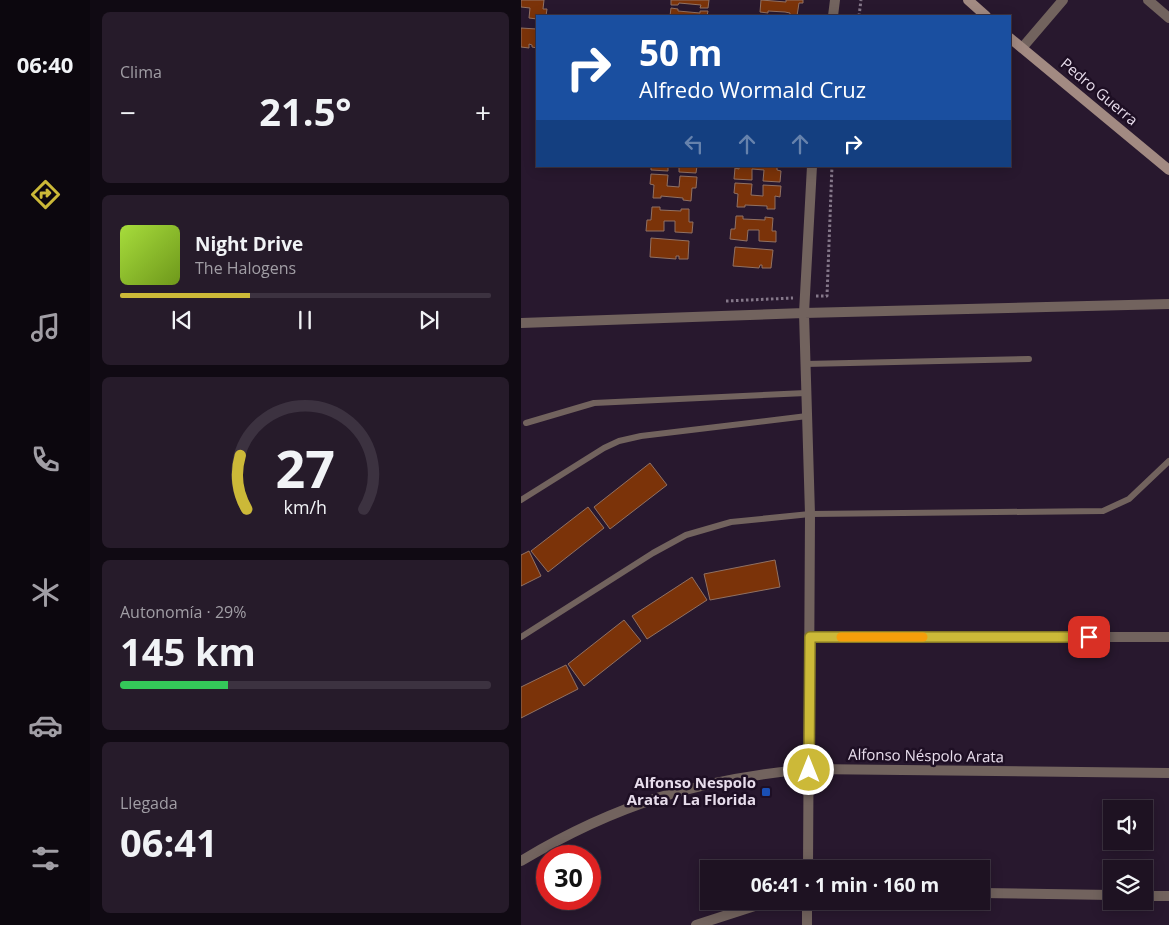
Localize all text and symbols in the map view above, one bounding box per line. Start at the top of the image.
text: 50 m [639,29,722,76]
icon: right [556,35,621,100]
text: 06:40 [17,49,73,79]
street label: Pedro Guerra [1057,53,1142,129]
text: Clima [120,61,162,83]
text: Alfredo Wormald Cruz [639,74,866,104]
text: 21.5° [259,85,352,137]
text: − [120,93,136,131]
text: + [475,93,491,131]
icon: left [680,130,708,158]
icon: ahead [733,130,761,158]
icon: ahead [786,130,814,158]
icon: right [839,130,867,158]
icon: directions [28,177,63,212]
text: Night Drive [195,231,303,257]
text: The Halogens [195,257,296,279]
icon: previous [168,306,196,334]
icon: pause [291,306,319,334]
icon: next [415,306,443,334]
icon: music [28,310,63,345]
text: 27 [276,432,335,503]
icon: phone [28,442,63,477]
text: km/h [284,495,327,519]
icon: climate [28,575,63,610]
text: Autonomía · 29% [120,601,246,623]
pin [1068,616,1110,658]
icon: arrive [1075,623,1103,651]
text: 145 km [120,625,256,677]
icon: car [28,708,63,743]
position arrow [782,743,834,795]
street label: Alfonso Néspolo Arata [848,744,1004,766]
place label: Alfonso Nespolo Arata / La Florida [627,772,756,809]
marker: Alfonso Nespolo Arata / La Florida [760,786,772,798]
text: Llegada [120,792,178,814]
map controls [1103,800,1153,910]
button: sound [1103,800,1153,850]
text: 06:41 [120,816,218,868]
icon: filters [28,841,63,876]
speed limit sign: 30 [536,845,601,910]
button: layers [1103,860,1153,910]
text: 06:41 · 1 min · 160 m [751,872,939,898]

